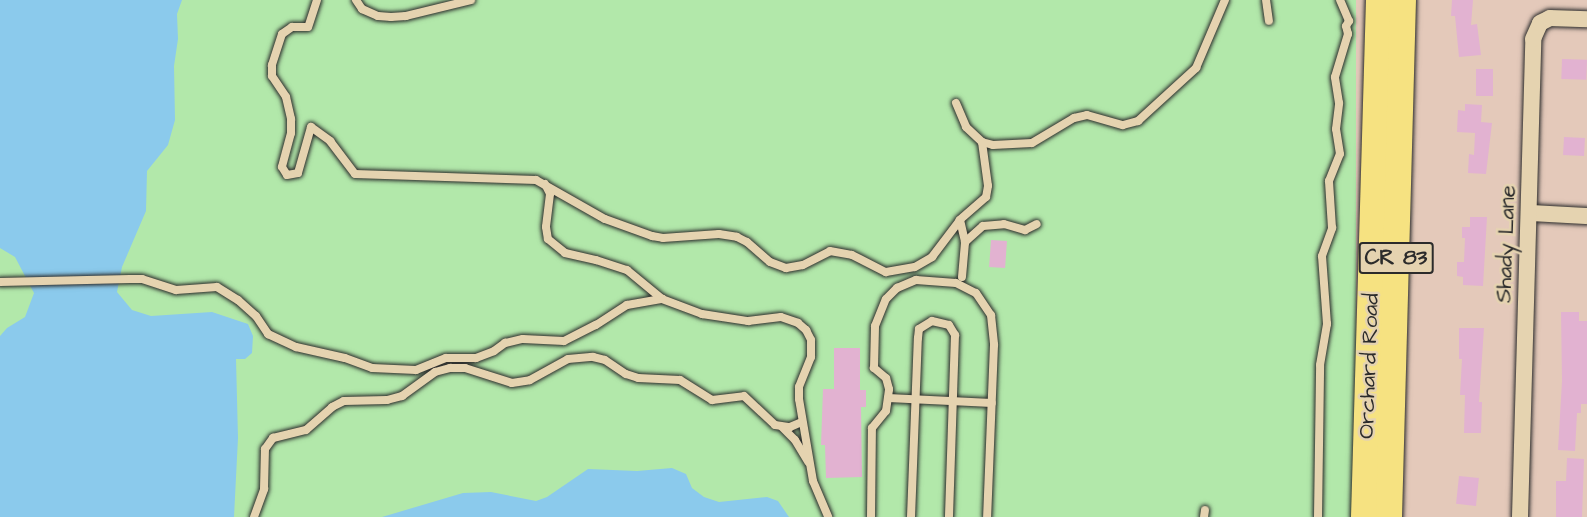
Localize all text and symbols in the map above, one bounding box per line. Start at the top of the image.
street label: Shady Lane [1491,185,1521,303]
road number: CR 83 [1358,240,1434,276]
street label: Orchard Road [1353,293,1385,439]

